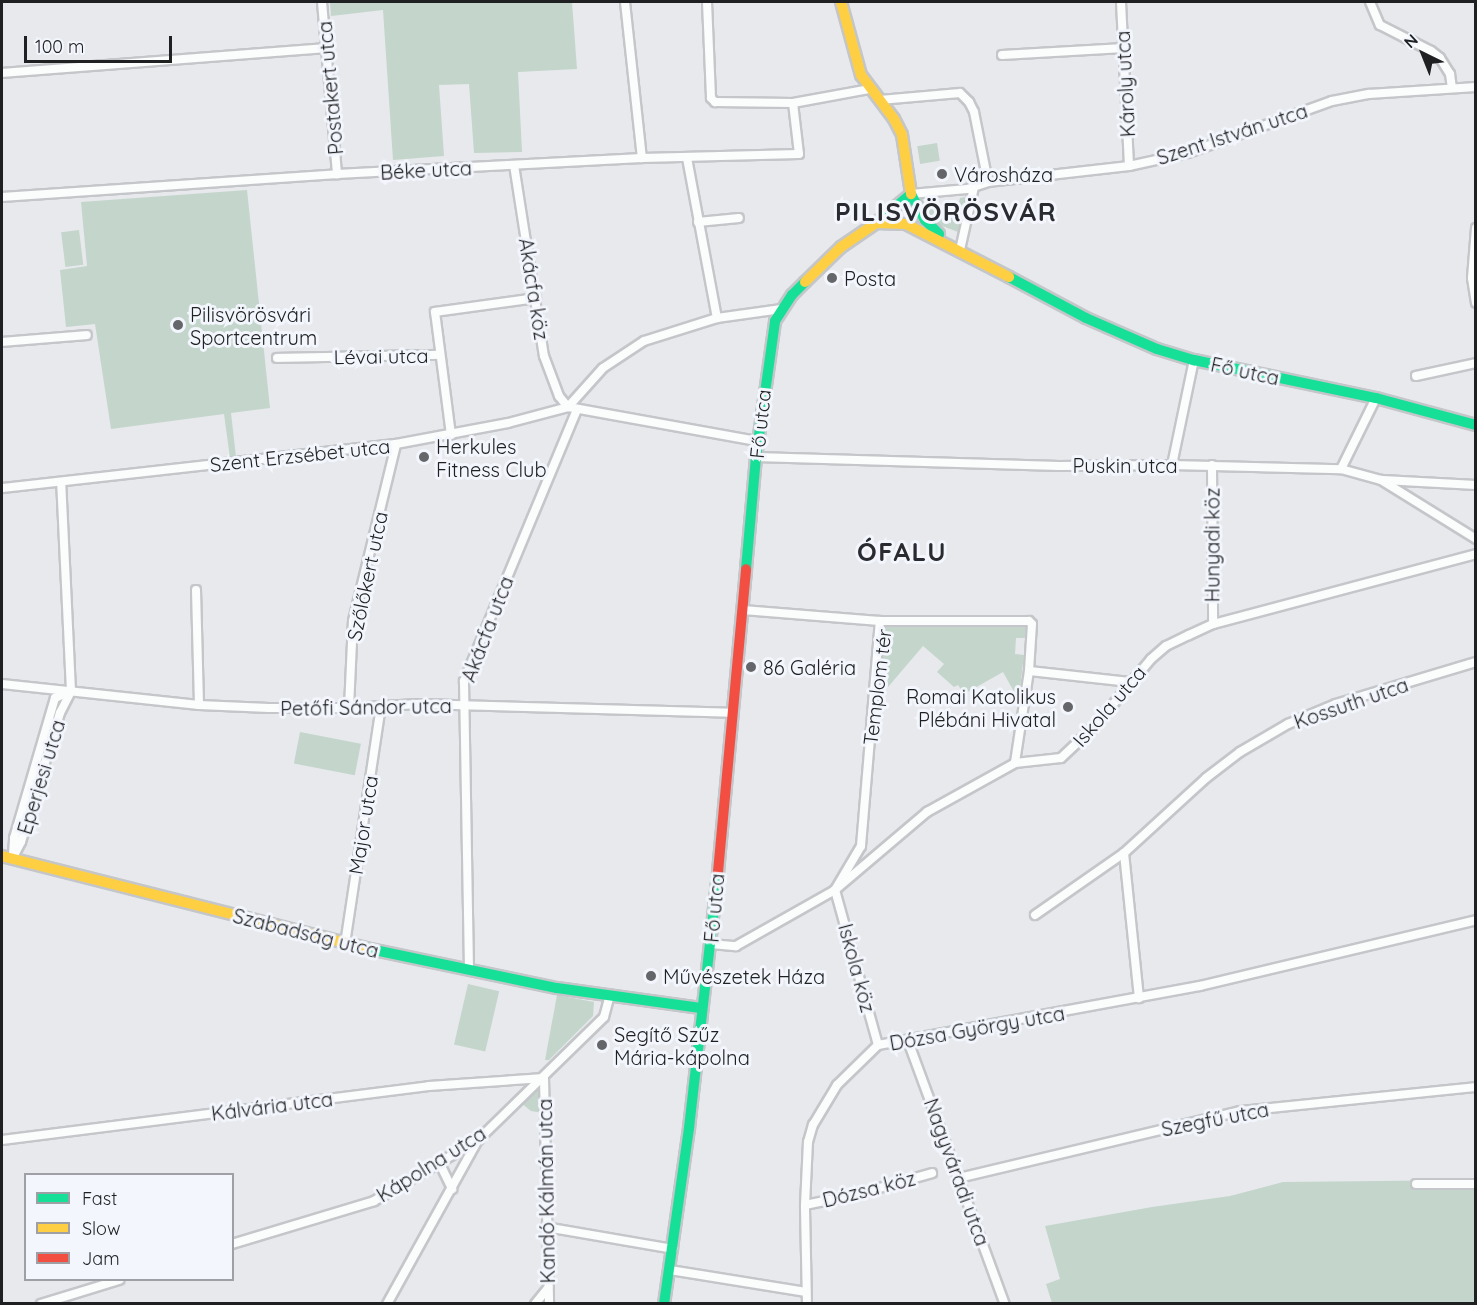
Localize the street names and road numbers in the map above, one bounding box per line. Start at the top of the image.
street label: Postakert utca [312,20,348,156]
street label: Károly utca [1110,30,1140,138]
street label: Szent István utca [1154,98,1310,170]
street label: Béke utca [380,156,472,184]
street label: Akácfa köz [514,236,554,342]
street label: Lévai utca [333,343,429,369]
street label: Fő utca [1209,352,1281,390]
street label: Fő utca [744,388,776,460]
street label: Szent Erzsébet utca [209,434,391,476]
street label: Puskin utca [1072,453,1178,477]
street label: Hunyadi köz [1200,488,1224,602]
street label: Szőlőkert utca [342,509,392,643]
street label: Akácfa utca [456,573,518,685]
street label: Templom tér [858,627,896,747]
street label: Iskola utca [1067,661,1151,751]
street label: Kossuth utca [1291,672,1411,734]
street label: Petőfi Sándor utca [280,694,452,720]
street label: Eperjesi utca [12,717,70,837]
street label: Major utca [343,774,383,876]
street label: Fő utca [699,872,729,944]
street label: Szabadság utca [231,903,381,963]
street label: Iskola köz [834,921,880,1015]
street label: Dózsa György utca [887,1001,1067,1055]
street label: Kálvária utca [210,1087,334,1125]
street label: Nagyváradi utca [919,1095,995,1249]
street label: Szegfű utca [1159,1097,1271,1141]
street label: Kandó Kálmán utca [532,1098,560,1284]
street label: Kápolna utca [372,1121,490,1207]
street label: Dózsa köz [820,1166,918,1212]

